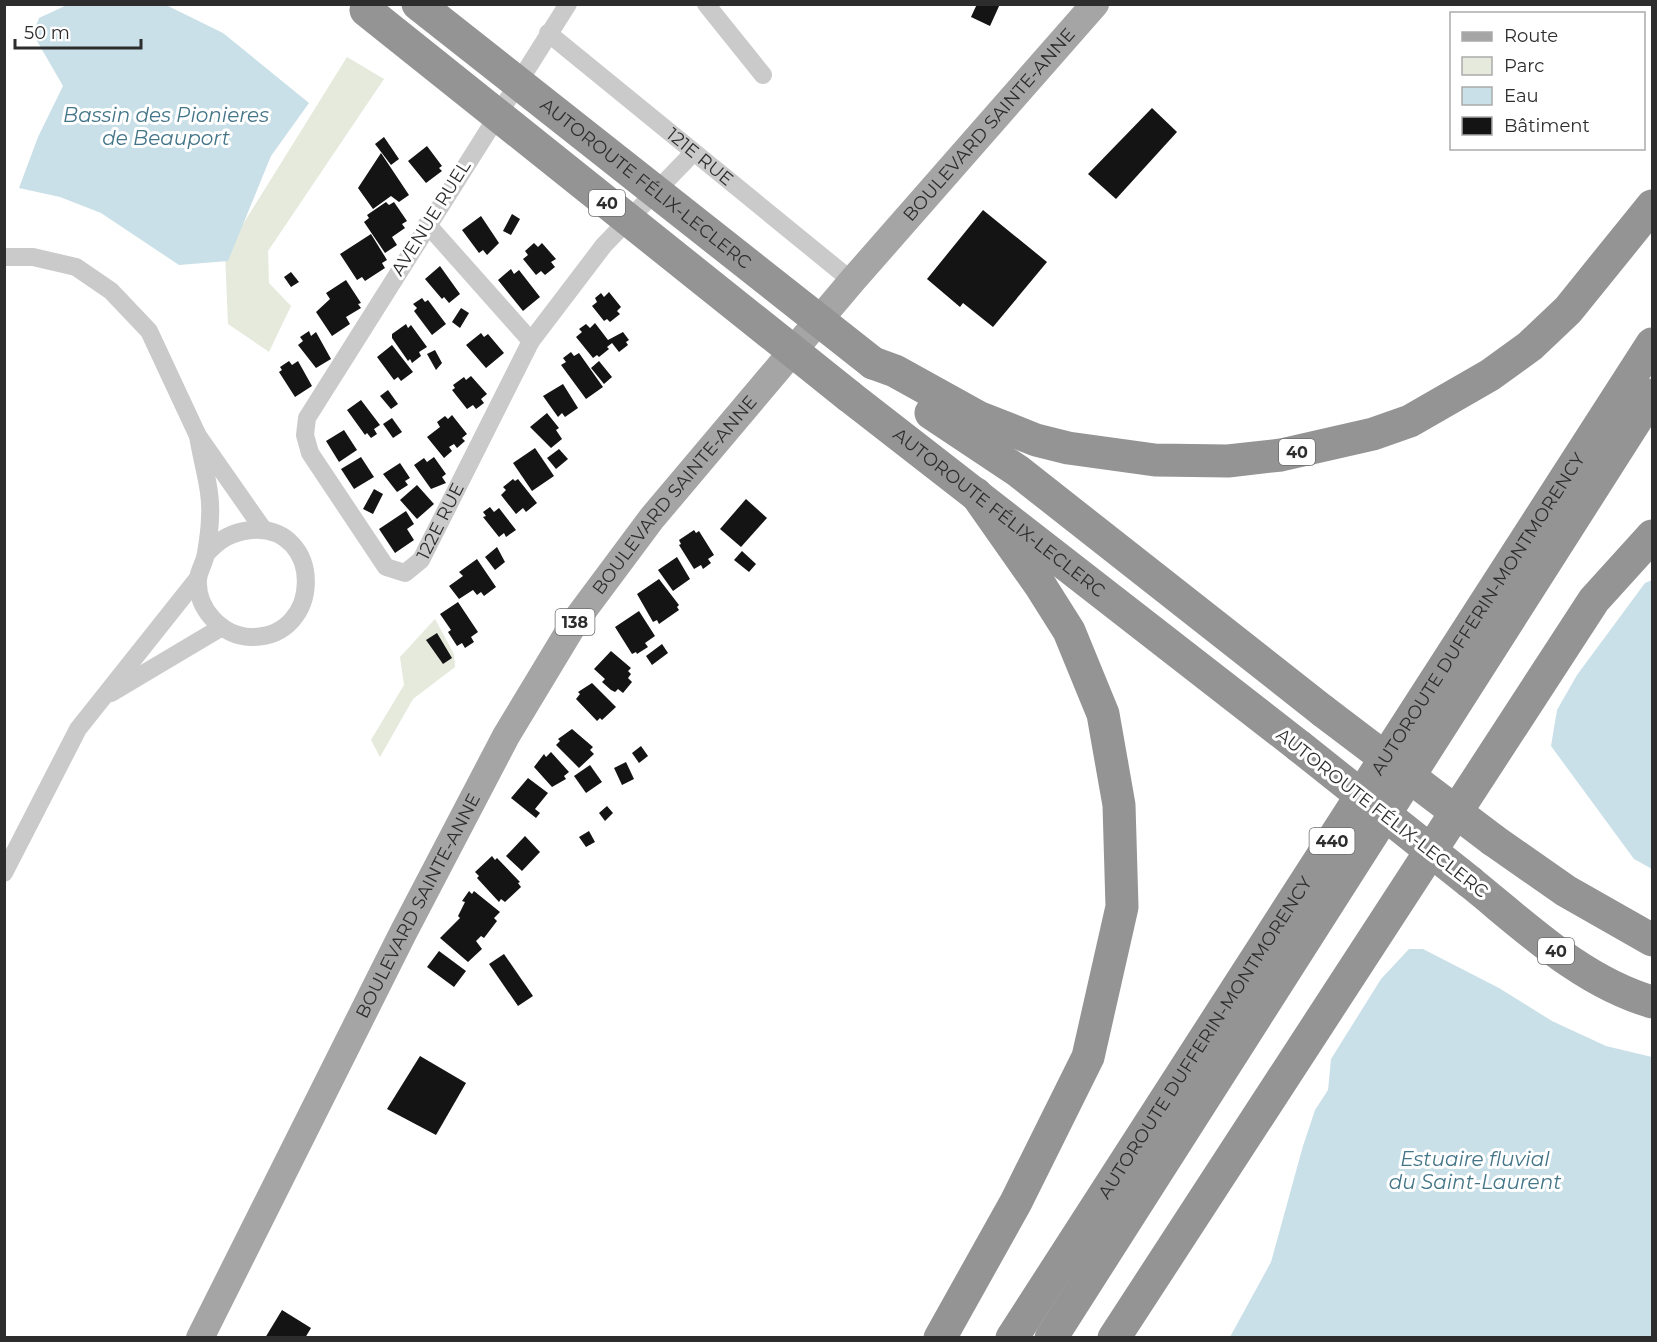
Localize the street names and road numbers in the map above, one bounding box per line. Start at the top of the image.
street label: BOULEVARD SAINTE-ANNE [898,24,1080,226]
street label: AUTOROUTE FÉLIX-LECLERC [536,94,756,274]
street label: 121E RUE [662,123,738,190]
street label: AVENUE RUEL [387,156,476,280]
road number: 40 [589,190,625,216]
street label: BOULEVARD SAINTE-ANNE [588,391,762,599]
street label: AUTOROUTE FÉLIX-LECLERC [889,423,1110,602]
road number: 40 [1279,439,1315,465]
street label: AUTOROUTE DUFFERIN-MONTMORENCY [1366,449,1590,779]
street label: 122E RUE [412,479,469,563]
road number: 138 [556,609,594,635]
street label: AUTOROUTE FÉLIX-LECLERC [1272,724,1492,903]
street label: BOULEVARD SAINTE-ANNE [351,790,485,1022]
road number: 440 [1310,828,1354,854]
street label: AUTOROUTE DUFFERIN-MONTMORENCY [1094,872,1317,1203]
road number: 40 [1538,938,1574,964]

